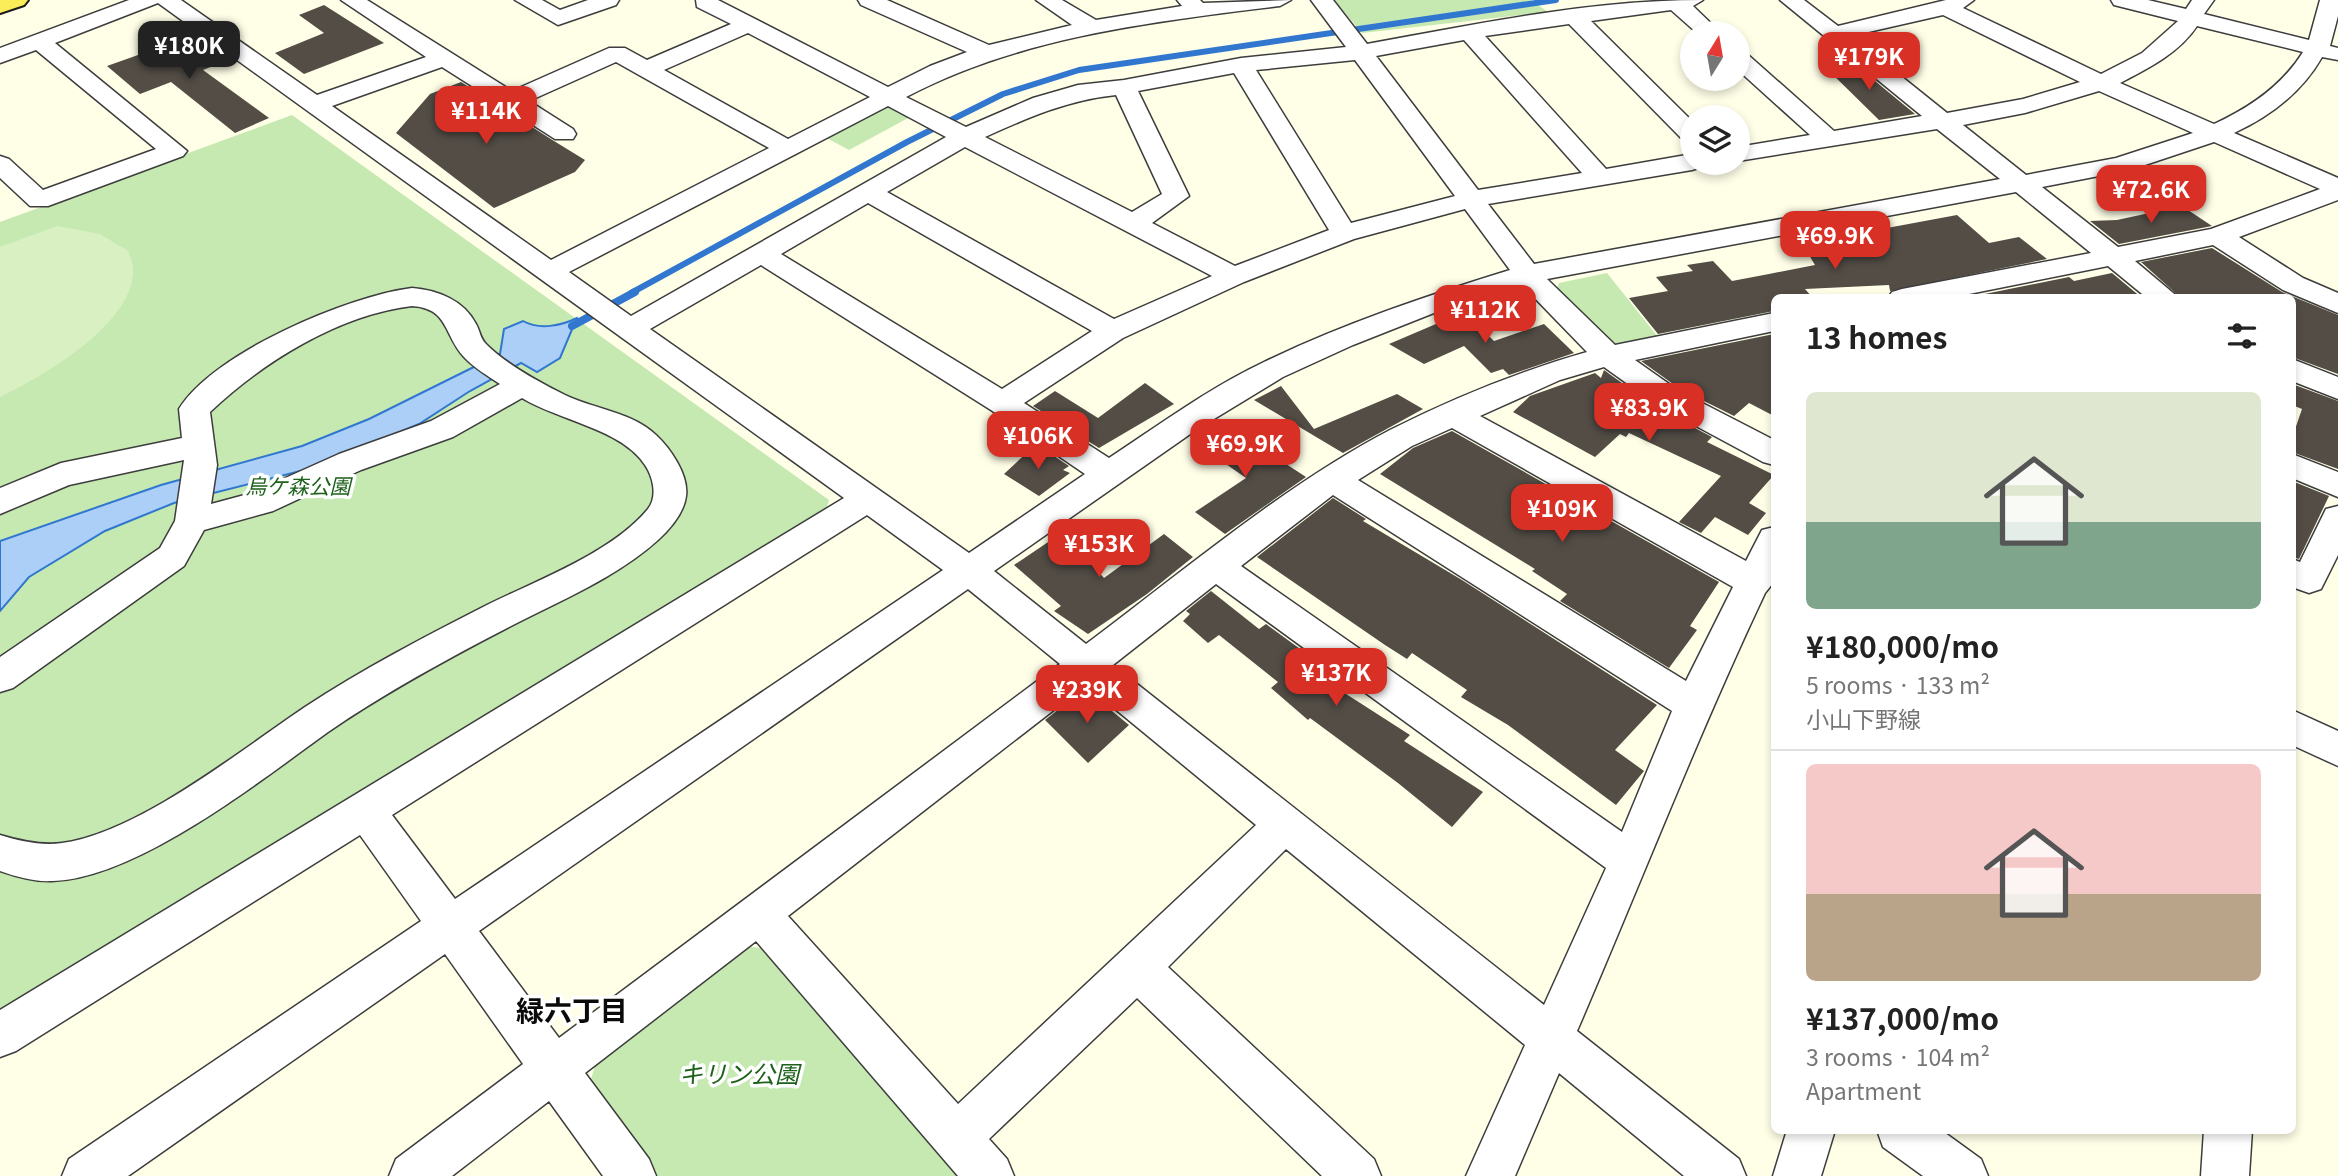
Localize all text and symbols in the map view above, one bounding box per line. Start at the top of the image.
north arrow [1680,21,1750,91]
map controls [1680,21,1750,175]
pin: ¥180K [140,22,238,81]
text: ¥180K [154,27,224,61]
pin: ¥179K [1820,32,1918,92]
text: ¥179K [1834,38,1904,72]
pin: ¥114K [437,86,535,146]
text: ¥114K [451,92,521,126]
button: layers [1680,105,1750,175]
pin: ¥72.6K [2094,166,2208,225]
text: ¥72.6K [2112,171,2190,205]
pin: ¥69.9K [1778,212,1892,271]
text: ¥69.9K [1796,217,1874,251]
pin: ¥112K [1436,286,1534,345]
text: ¥112K [1450,291,1520,325]
text: 13 homes [1806,314,1947,358]
icon: filters [2223,317,2261,355]
pin: ¥83.9K [1592,384,1706,443]
text: ¥83.9K [1610,389,1688,423]
pin: ¥106K [989,412,1087,471]
text: ¥106K [1003,417,1073,451]
pin: ¥69.9K [1188,420,1302,479]
text: ¥69.9K [1206,425,1284,459]
icon: home [1971,438,2097,564]
park label: 烏ケ森公園 [246,470,353,500]
pin: ¥109K [1513,484,1611,544]
text: ¥109K [1527,490,1597,524]
pin: ¥153K [1050,520,1148,579]
text: ¥153K [1064,525,1134,559]
text: ¥180,000/mo [1806,623,1999,667]
pin: ¥137K [1287,648,1385,708]
text: ¥137K [1301,654,1371,688]
pin: ¥239K [1038,666,1136,725]
text: 5 rooms · 133 m² [1806,667,1990,701]
text: ¥239K [1052,671,1122,705]
text: 小山下野線 [1806,701,1921,735]
icon: home [1971,810,2097,936]
district label: 緑六丁目 [516,989,628,1029]
text: ¥137,000/mo [1806,995,1999,1039]
text: 3 rooms · 104 m² [1806,1039,1990,1073]
park label: キリン公園 [679,1055,802,1090]
text: Apartment [1806,1073,1921,1107]

